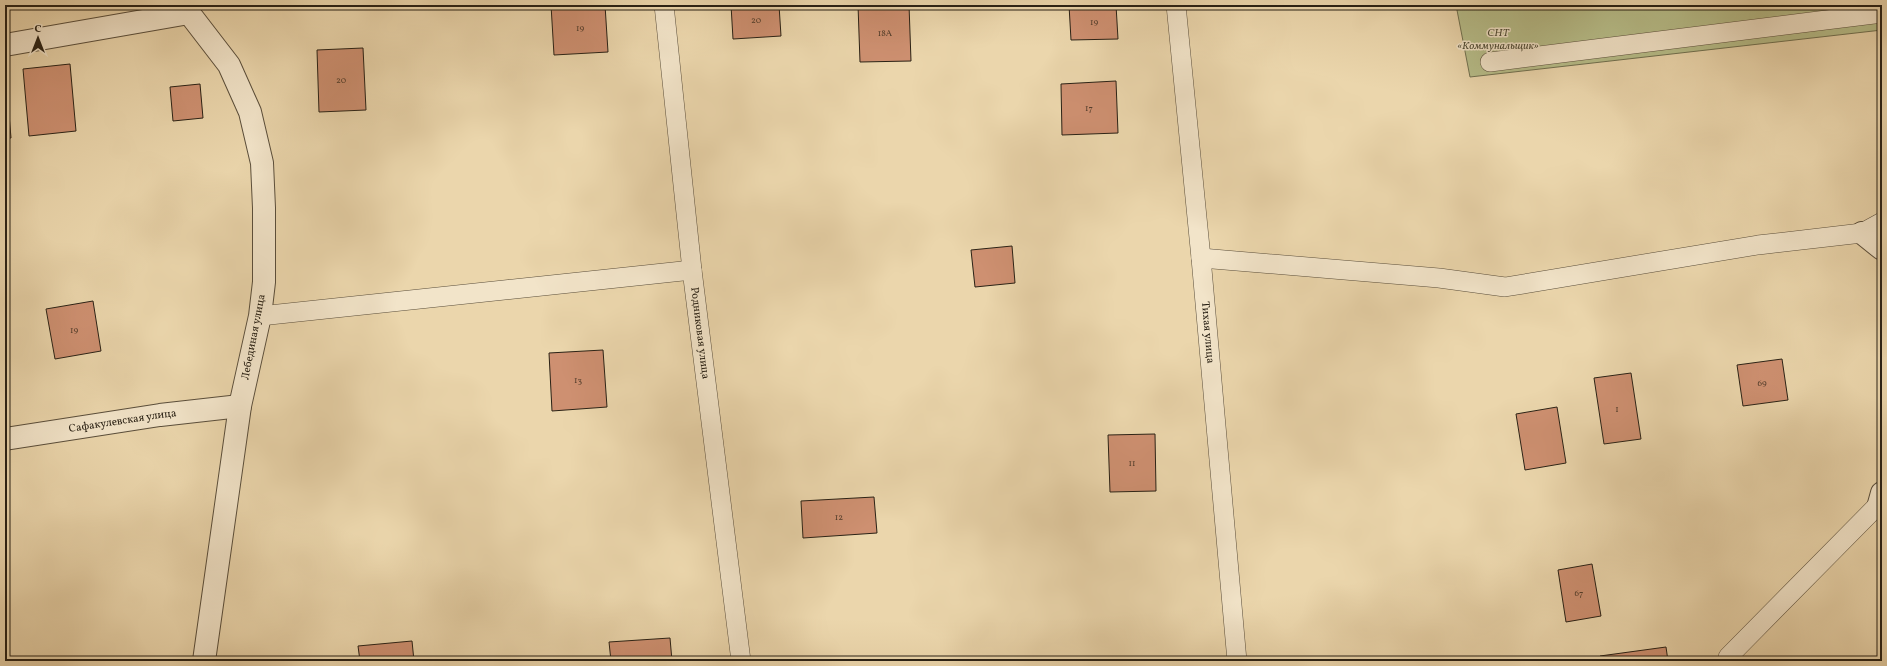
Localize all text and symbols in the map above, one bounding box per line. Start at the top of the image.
house number: 20 [751,14,762,27]
house number: 19 [1090,16,1098,29]
north arrow [18,18,58,58]
text: С [34,22,42,37]
house number: 19 [576,22,584,35]
park label: СНТ «Коммунальщик» [1457,26,1539,54]
house number: 18А [878,27,893,40]
house number: 20 [336,74,347,87]
house number: 17 [1085,102,1093,115]
street label: Родниковая улица [687,286,713,380]
street label: Лебединая улица [238,292,270,381]
street label: Тихая улица [1197,301,1218,365]
house number: 19 [70,324,78,337]
house number: 13 [574,374,582,387]
house number: 69 [1757,377,1767,390]
house number: 1 [1615,403,1619,416]
street label: Сафакулевская улица [68,406,178,437]
house number: 11 [1129,457,1135,470]
house number: 12 [835,511,843,524]
house number: 67 [1575,587,1583,600]

